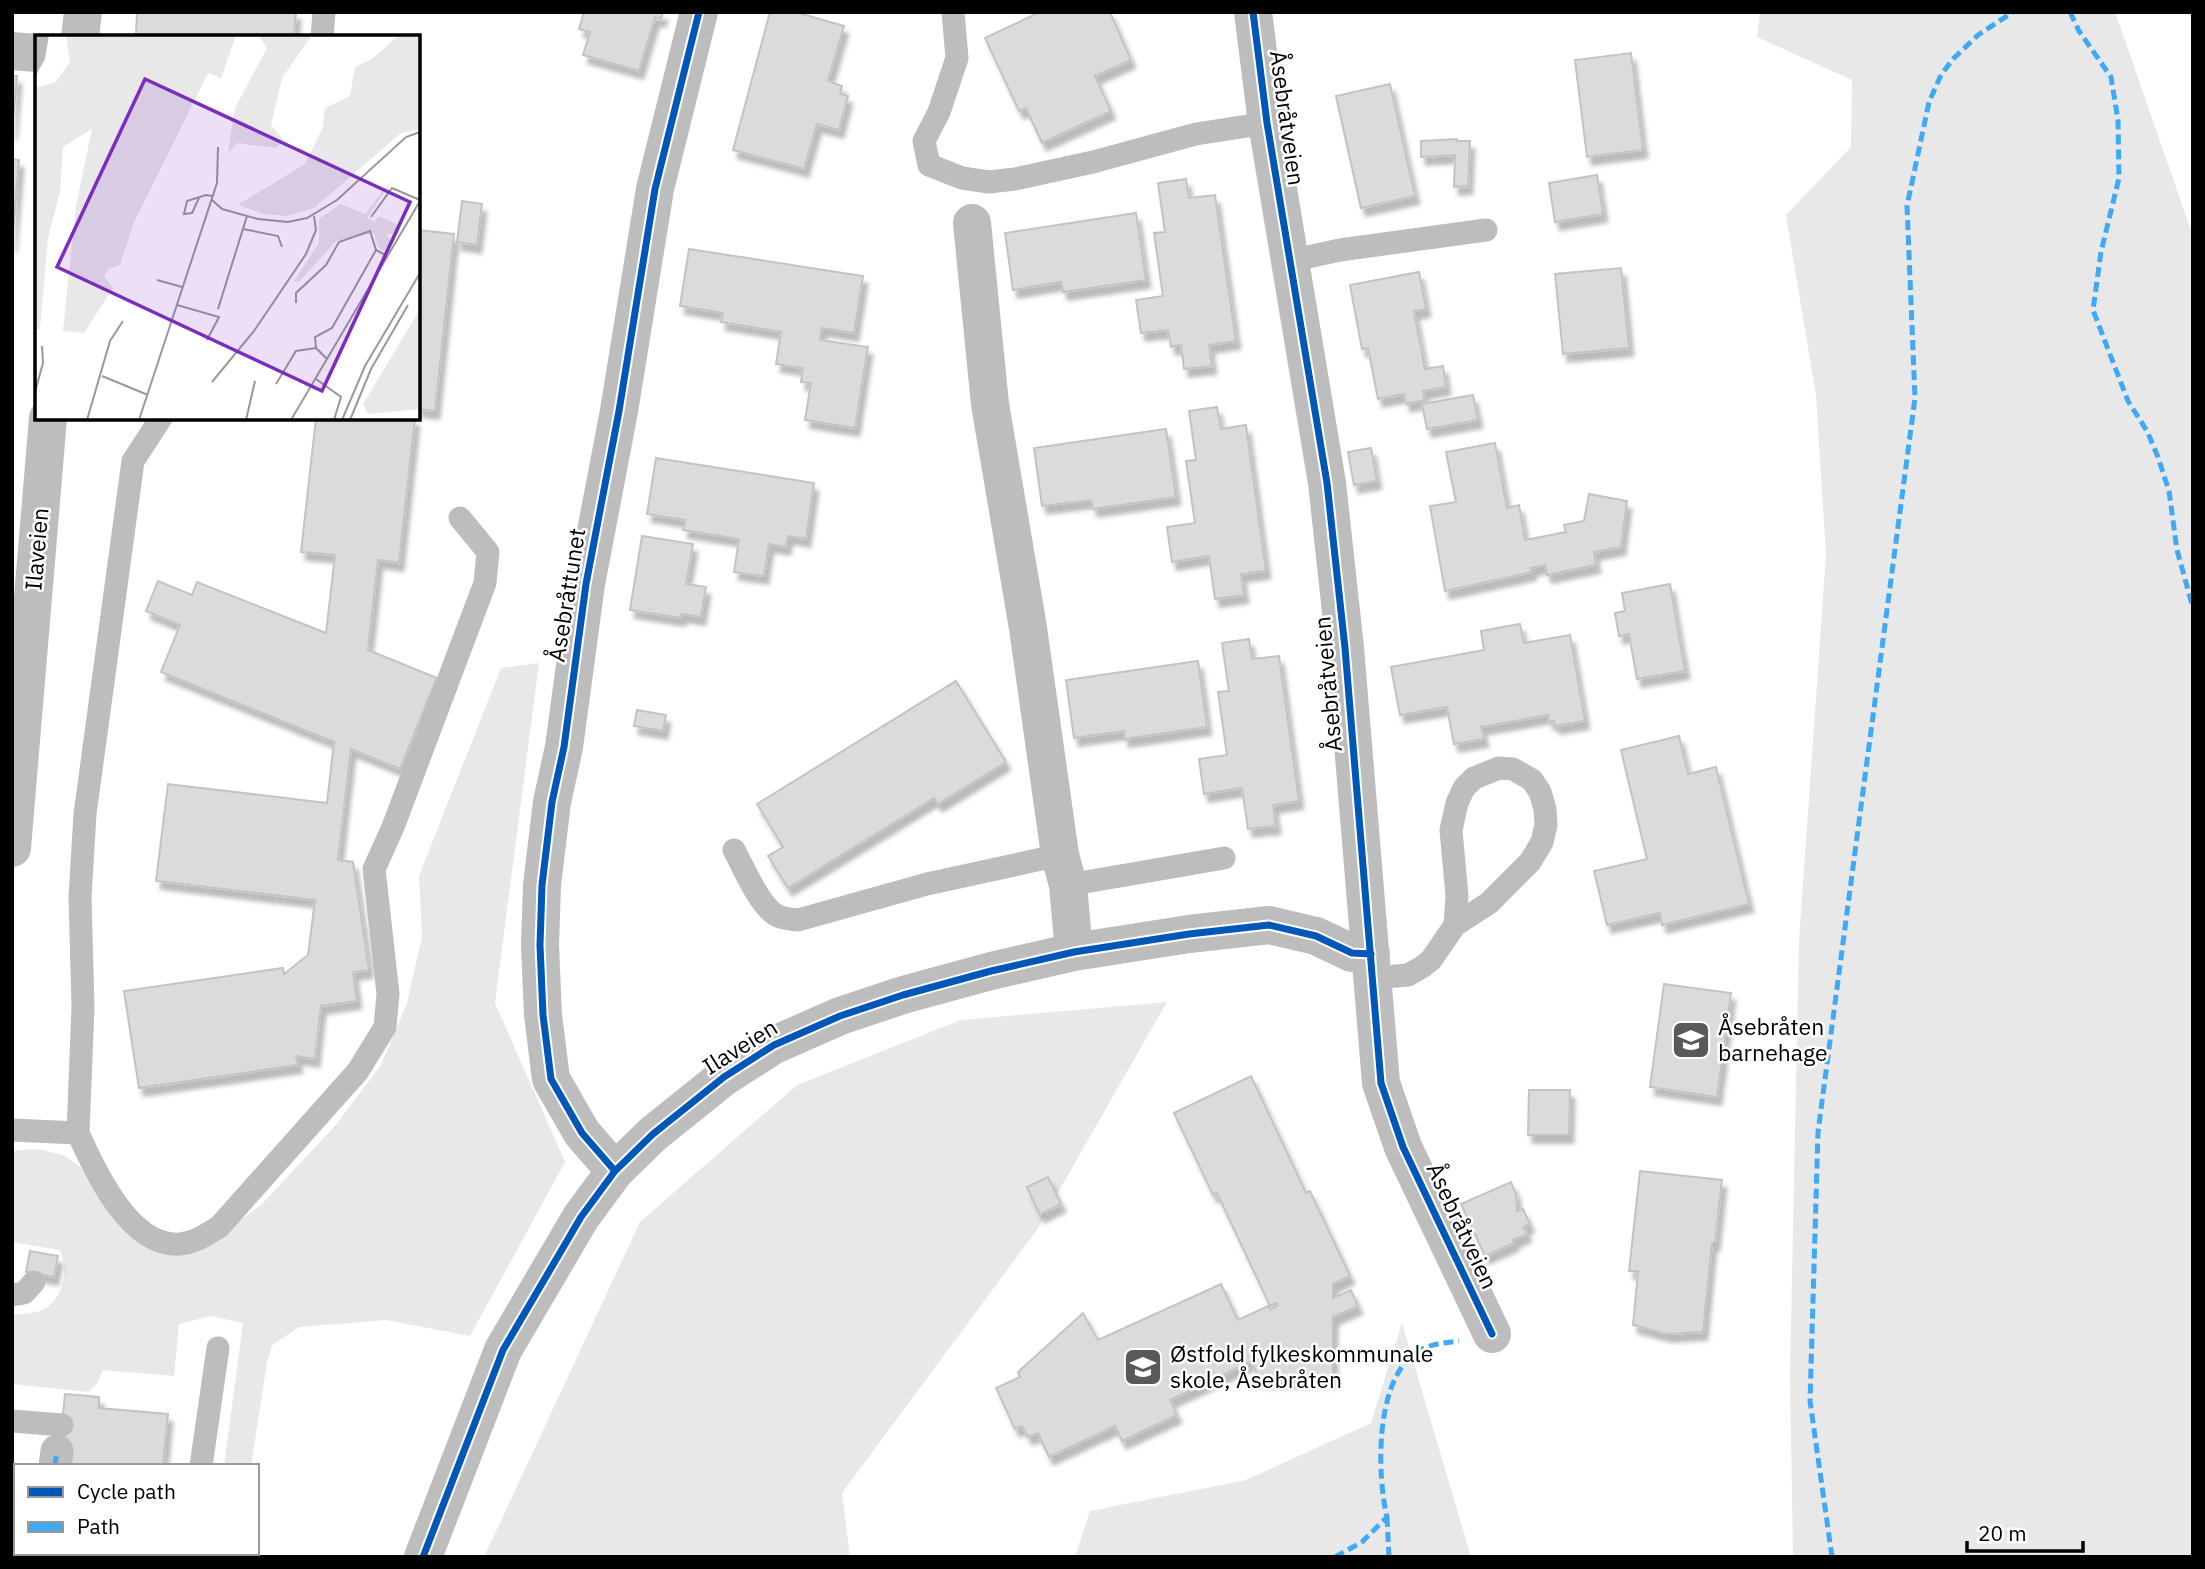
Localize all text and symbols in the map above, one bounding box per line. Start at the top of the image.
inset map [35,35,420,420]
street label: Åsebråtveien [1264,49,1312,187]
street label: Ilaveien [17,506,55,591]
street label: Åsebråttunet [541,526,591,664]
street label: Åsebråtveien [1306,615,1348,753]
place label: Åsebråten barnehage [1718,1011,1828,1067]
street label: Ilaveien [696,1012,783,1081]
school or university icon: Åsebråten barnehage [1670,1019,1712,1061]
street label: Åsebråtveien [1421,1158,1505,1293]
place label: Østfold fylkeskommunale skole, Åsebråten [1170,1338,1433,1394]
school or university icon: Østfold fylkeskommunale skole, Åsebråten [1122,1346,1164,1388]
legend [14,1464,259,1555]
text: Cycle path [77,1477,176,1505]
scale bar [1967,1510,2082,1554]
text: Path [77,1512,120,1540]
text: 20 m [1978,1519,2027,1547]

